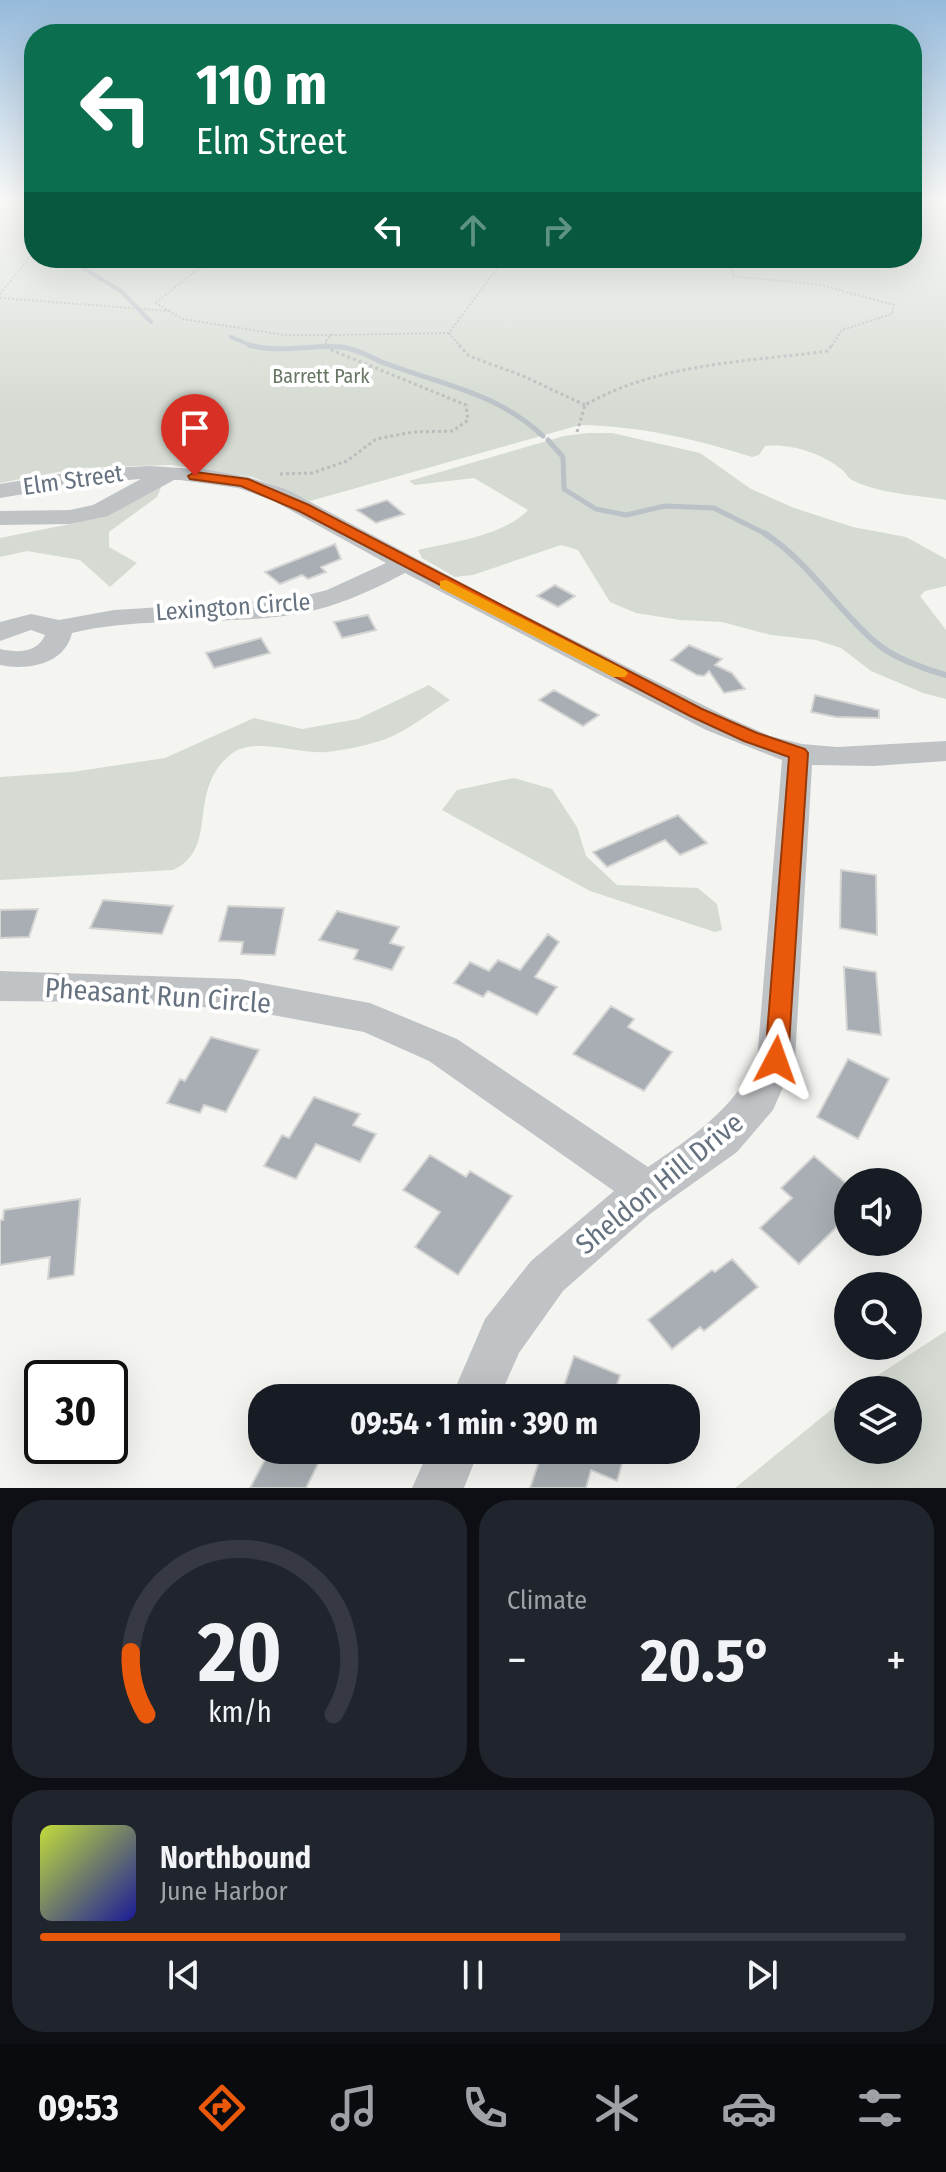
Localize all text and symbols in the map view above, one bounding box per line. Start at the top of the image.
text: 110 m [196,52,327,119]
icon: left [64,56,168,160]
text: Elm Street [196,120,347,164]
icon: left [367,208,411,252]
icon: ahead [451,208,495,252]
icon: right [535,208,579,252]
park label: Barrett Park [272,364,370,388]
pin [161,394,229,476]
icon: arrive [173,406,217,450]
street label: Elm Street [21,459,125,501]
street label: Lexington Circle [155,588,311,626]
street label: Pheasant Run Circle [44,971,272,1020]
position arrow [734,1018,818,1102]
street label: Sheldon Hill Drive [569,1106,750,1261]
map controls [834,1168,922,1464]
button: sound [834,1168,922,1256]
button: search [834,1272,922,1360]
speed limit sign: 30 [24,1360,128,1464]
button: layers [834,1376,922,1464]
text: 09:54 · 1 min · 390 m [350,1406,598,1442]
text: Climate [507,1585,587,1616]
text: 20 [197,1603,281,1703]
text: 20.5° [641,1625,772,1697]
text: − [507,1634,527,1687]
text: + [886,1634,906,1687]
text: km/h [208,1695,271,1730]
text: Northbound [160,1840,311,1876]
text: June Harbor [160,1876,288,1907]
icon: previous [162,1953,206,1997]
icon: pause [451,1953,495,1997]
icon: next [740,1953,784,1997]
icon: directions [194,2080,250,2136]
icon: music [326,2080,382,2136]
icon: phone [457,2080,513,2136]
icon: climate [589,2080,645,2136]
icon: car [721,2080,777,2136]
icon: filters [852,2080,908,2136]
text: 09:53 [38,2086,119,2130]

